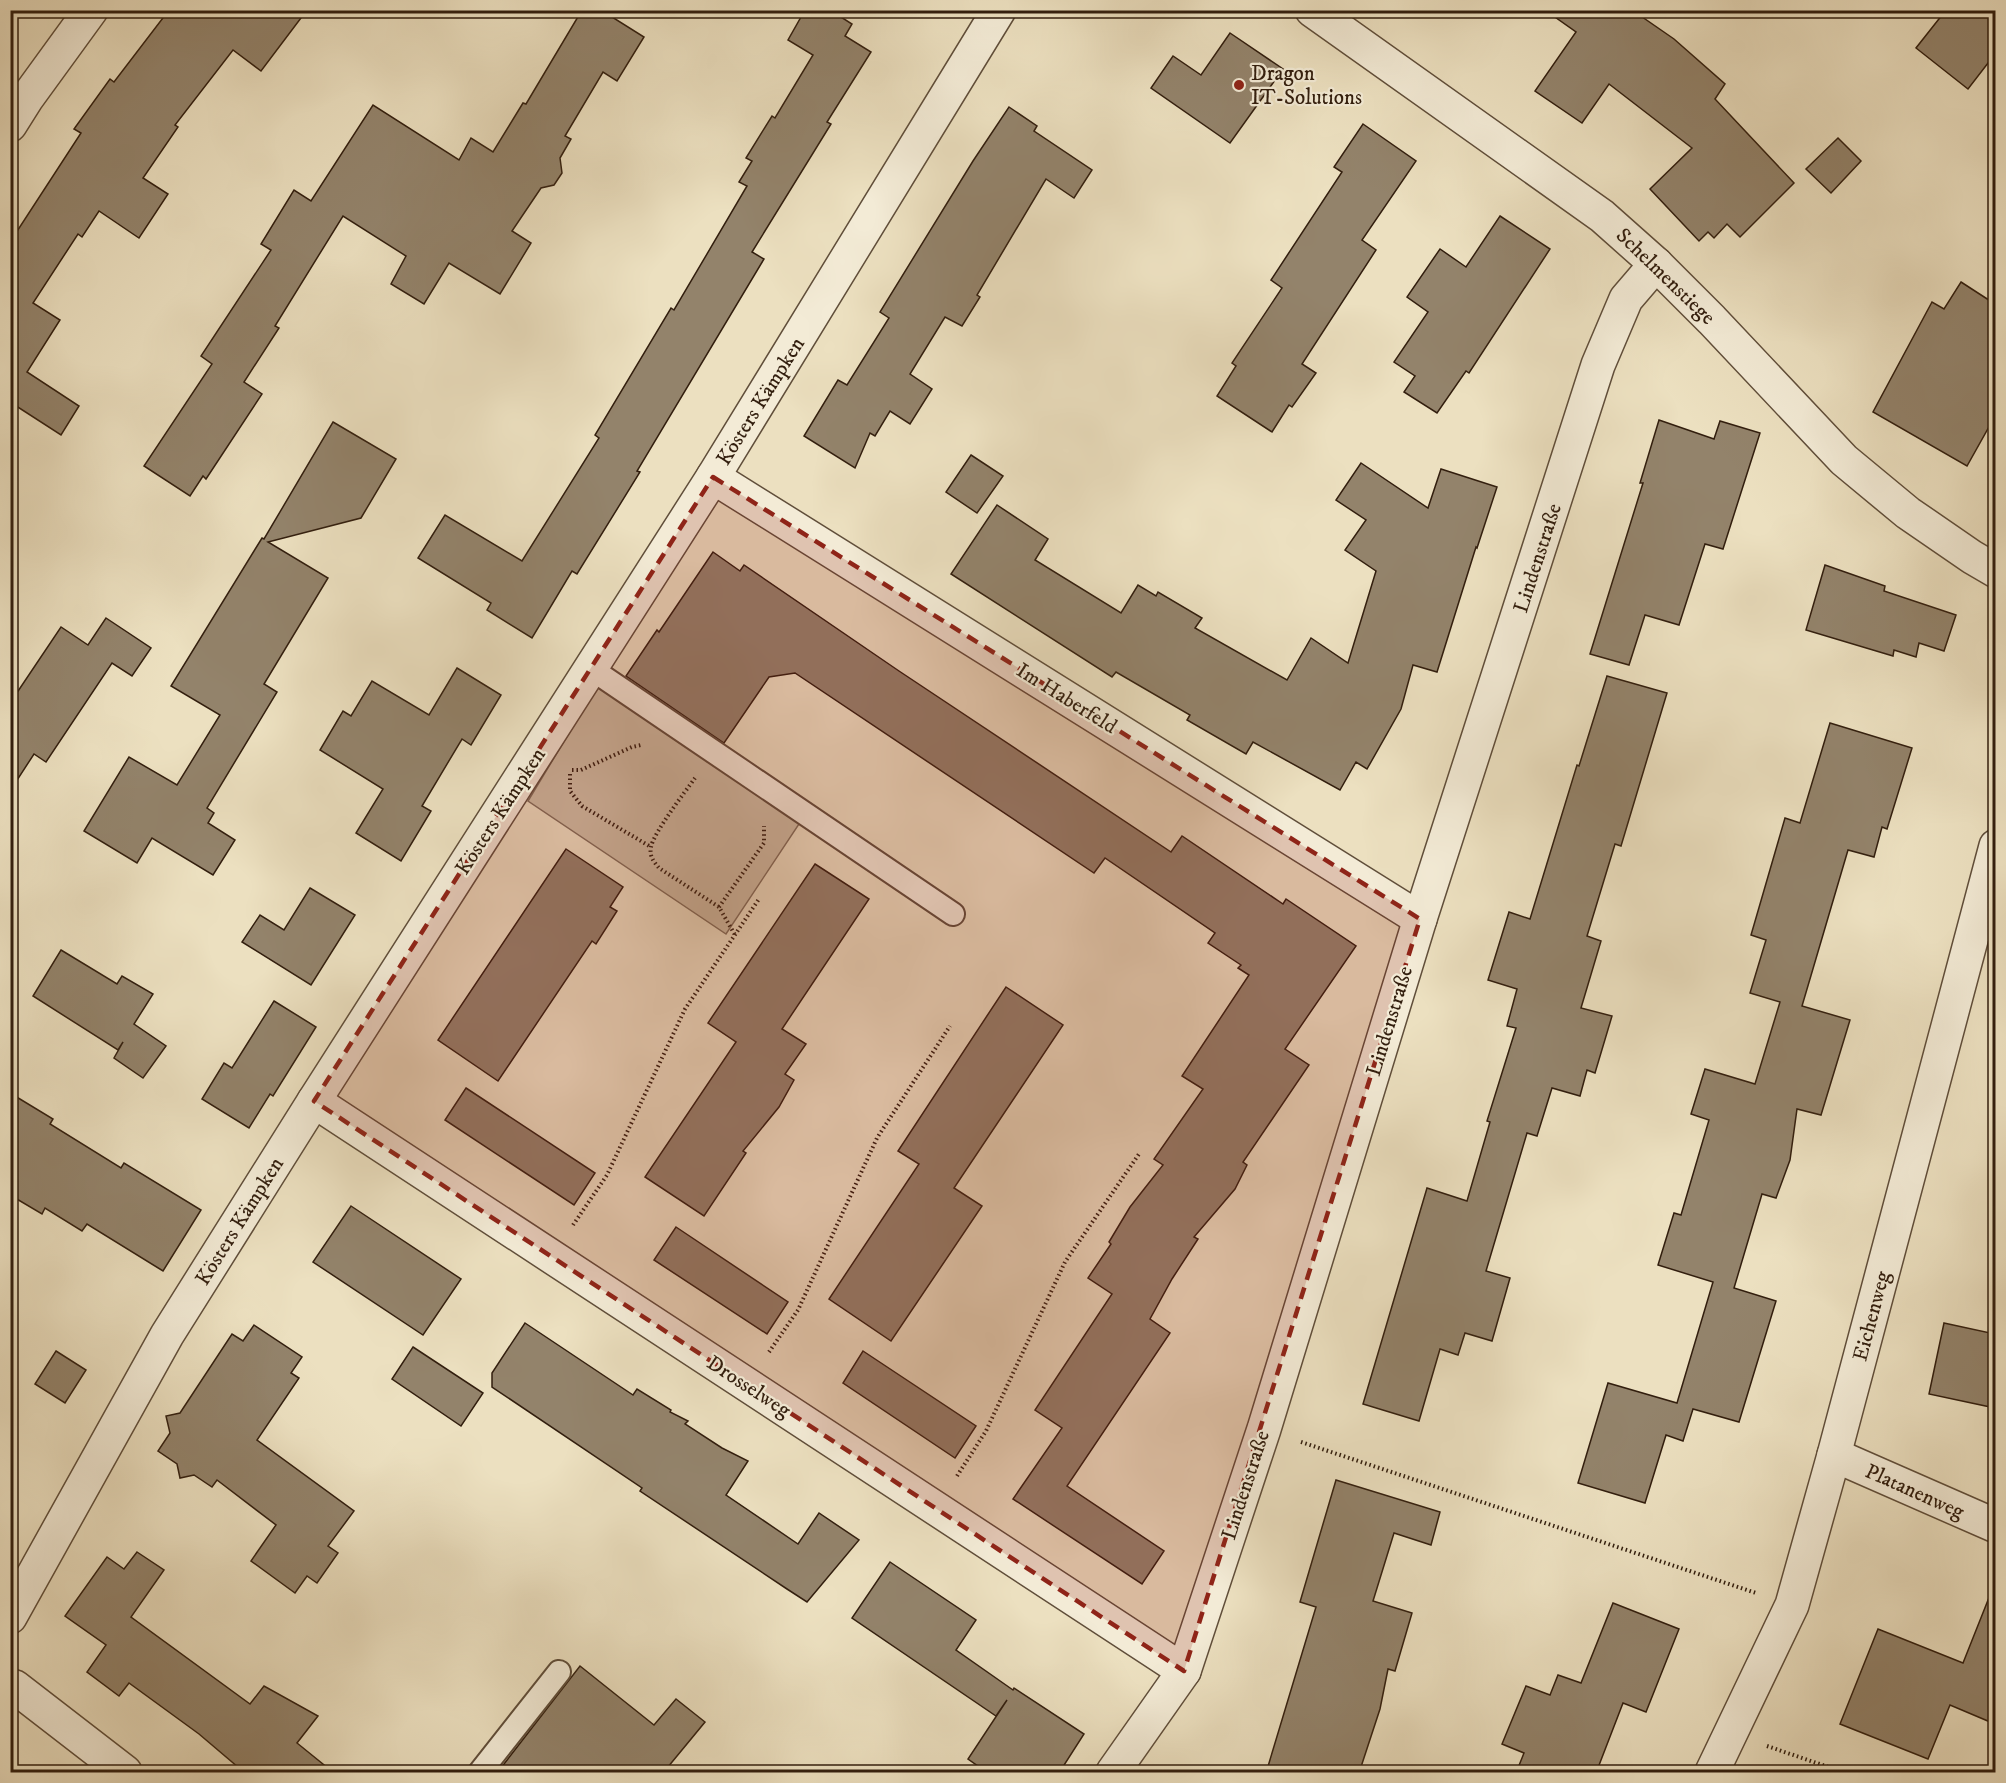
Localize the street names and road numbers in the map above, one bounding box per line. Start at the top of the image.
street label: Schelmenstiege [1610,223,1721,331]
street label: Kösters Kämpken [711,333,811,470]
street label: Lindenstraße [1508,500,1568,616]
street label: Im Haberfeld [1011,658,1122,740]
street label: Kösters Kämpken [450,743,552,880]
street label: Lindenstraße [1361,963,1419,1079]
street label: Kösters Kämpken [190,1153,290,1290]
street label: Eichenweg [1847,1268,1897,1364]
street label: Drosselweg [702,1350,796,1424]
street label: Lindenstraße [1216,1427,1276,1543]
street label: Platanenweg [1861,1459,1969,1526]

